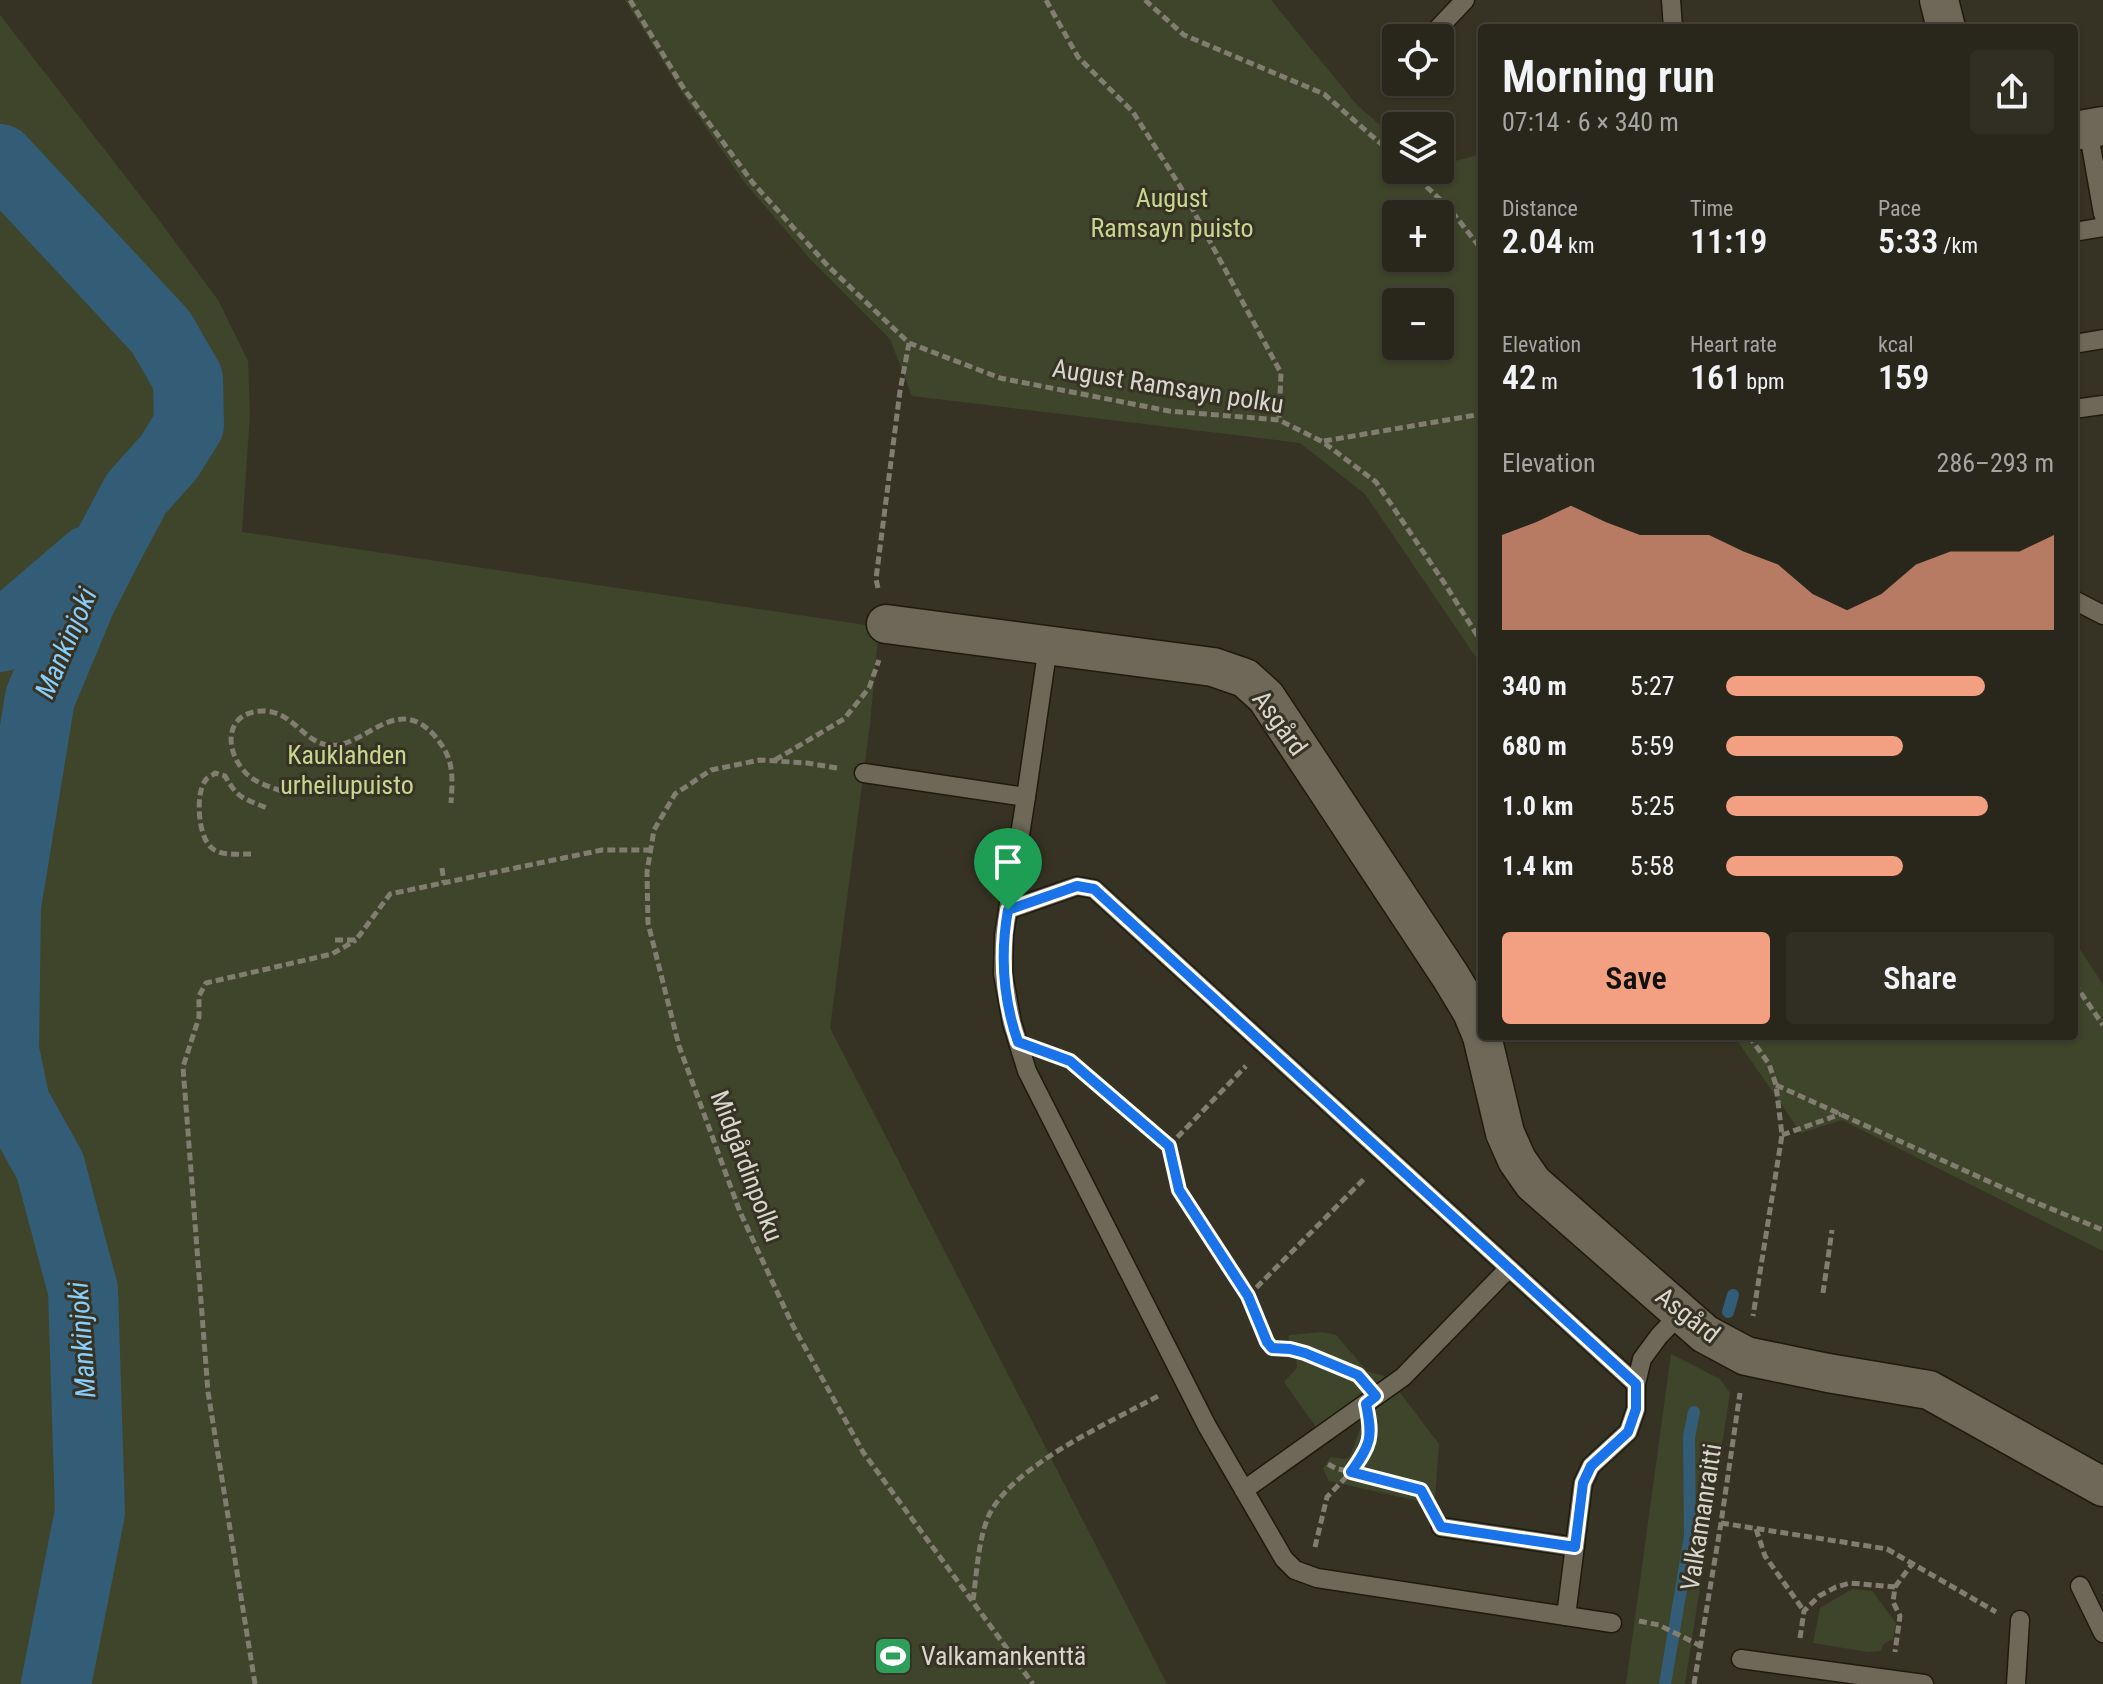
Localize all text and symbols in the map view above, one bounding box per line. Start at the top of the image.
map controls [1382,24,1454,360]
button: locate [1382,24,1454,96]
button: share [1970,50,2054,134]
text: Morning run [1502,51,1715,103]
text: 07:14 · 6 × 340 m [1502,107,1679,137]
button: layers [1382,112,1454,184]
park label: August Ramsayn puisto [1090,183,1254,243]
text: Distance [1502,196,1578,221]
text: Time [1690,196,1733,221]
text: Pace [1878,196,1921,221]
button: + [1382,200,1454,272]
text: 2.04 [1502,221,1563,261]
text: 11:19 [1690,221,1767,261]
text: 5:33 [1878,221,1938,261]
text: km [1563,233,1595,258]
text: /km [1938,233,1978,258]
button: − [1382,288,1454,360]
text: Elevation [1502,332,1581,357]
text: Heart rate [1690,332,1777,357]
text: kcal [1878,332,1913,357]
street label: August Ramsayn polku [1050,353,1286,419]
text: 42 [1502,357,1536,397]
text: 161 [1690,357,1741,397]
text: 159 [1878,357,1929,397]
text: m [1536,369,1558,394]
text: bpm [1741,369,1785,394]
text: Elevation [1502,448,1596,478]
text: 286–293 m [1937,448,2054,478]
water label: Mankinjoki [28,582,104,703]
text: 340 m [1502,671,1567,701]
text: 5:27 [1630,671,1675,701]
street label: Asgård [1246,685,1314,761]
text: 680 m [1502,731,1567,761]
text: 5:59 [1630,731,1675,761]
park label: Kauklahden urheilupuisto [280,740,414,800]
text: 1.0 km [1502,791,1574,821]
text: 5:25 [1630,791,1675,821]
pin [974,828,1042,910]
icon: arrive [986,840,1030,884]
text: 1.4 km [1502,851,1574,881]
text: 5:58 [1630,851,1675,881]
button: Save [1502,932,1770,1024]
button: Share [1786,932,2054,1024]
street label: Midgårdinpolku [704,1086,790,1246]
water label: Mankinjoki [61,1280,103,1399]
street label: Asgård [1650,1281,1726,1349]
street label: Valkamanraitti [1675,1441,1727,1593]
sports icon: Valkamankenttä [872,1635,914,1677]
place label: Valkamankenttä [921,1641,1086,1671]

